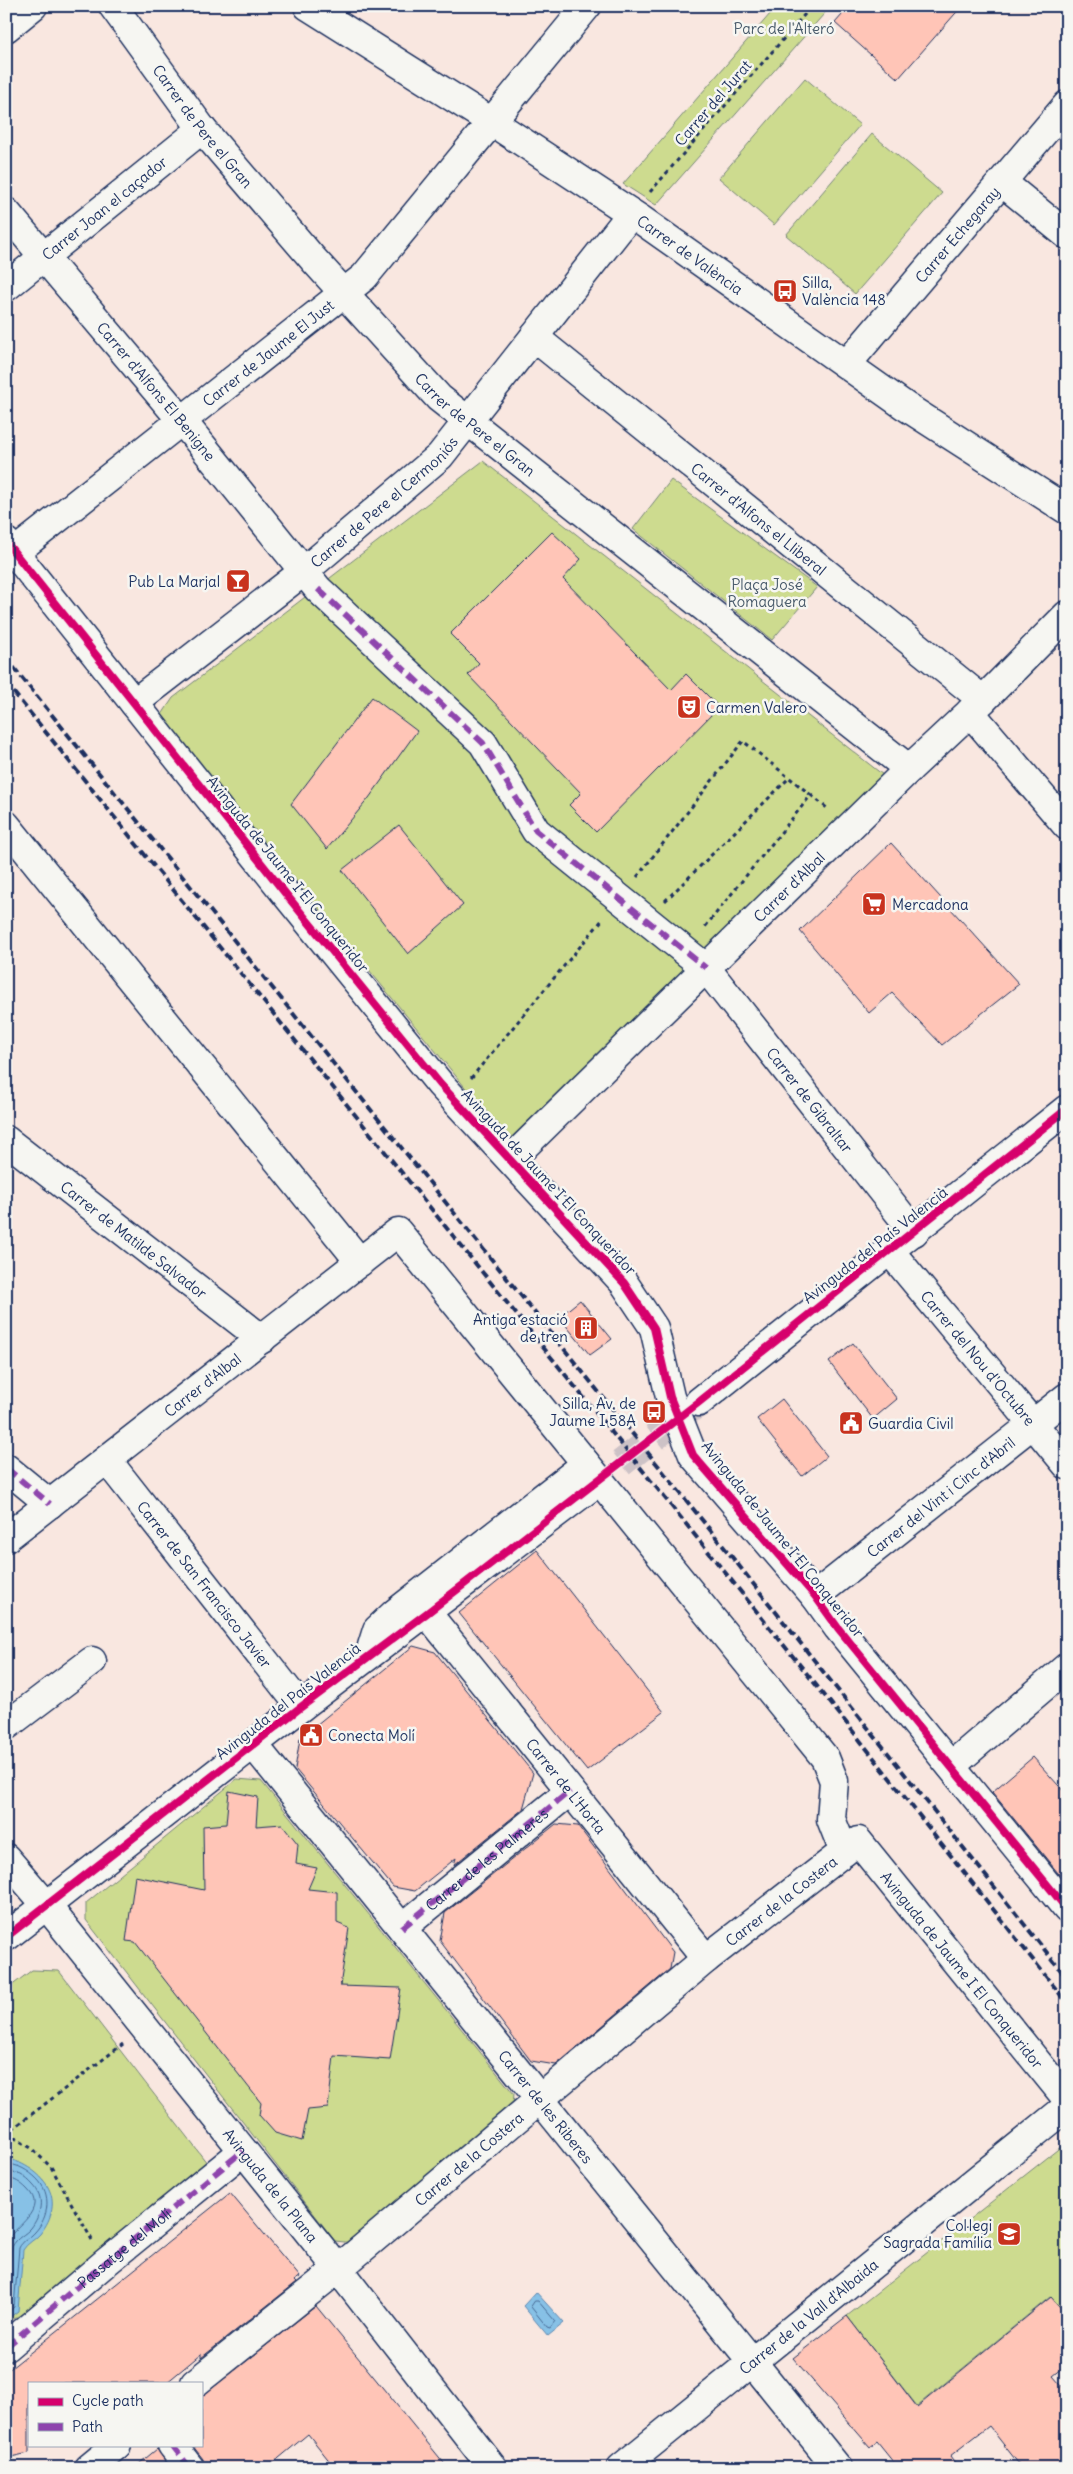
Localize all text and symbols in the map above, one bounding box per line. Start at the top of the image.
park label: Parc de l'Alteró [734,19,834,38]
street label: Carrer del Jurat [671,56,755,150]
street label: Carrer de Pere el Gran [149,61,257,192]
street label: Carrer Joan el caçador [38,152,171,264]
street label: Carrer Echegaray [911,182,1003,287]
street label: Carrer de València [634,211,747,299]
place label: Silla, València 148 [802,273,886,309]
bus stop icon: Silla, València 148 [772,278,798,304]
street label: Carrer de Jaume El Just [198,295,337,410]
street label: Carrer d'Alfons El Benigne [93,318,220,465]
street label: Carrer de Pere el Gran [411,369,540,480]
street label: Carrer de Pere el Cermoniós [306,432,462,571]
street label: Carrer d'Alfons el Lliberal [687,458,830,579]
bar icon: Pub La Marjal [225,568,251,594]
place label: Pub La Marjal [128,572,220,591]
park label: Plaça José Romaguera [727,575,807,611]
theatre icon: Carmen Valero [676,694,702,720]
place label: Carmen Valero [706,698,807,717]
street label: Avinguda de Jaume I El Conqueridor [203,772,373,976]
street label: Carrer d'Albal [749,848,828,926]
supermarket icon: Mercadona [861,891,887,917]
place label: Mercadona [892,895,969,914]
street label: Carrer de Gibraltar [763,1043,857,1156]
street label: Avinguda de Jaume I El Conqueridor [458,1085,640,1279]
street label: Carrer de Matilde Salvador [57,1176,211,1302]
street label: Avinguda del País Valencià [799,1182,952,1307]
street label: Carrer del Nou d'Octubre [917,1286,1040,1429]
place label: Antiga estació de tren [473,1310,568,1346]
building icon: Antiga estació de tren [573,1315,599,1341]
street label: Carrer d'Albal [160,1349,245,1421]
place label: Silla, Av. de Jaume I 58A [549,1394,636,1430]
bus stop icon: Silla, Av. de Jaume I 58A [641,1399,667,1425]
public building icon: Guardia Civil [838,1410,864,1436]
place label: Guardia Civil [868,1414,954,1433]
street label: Carrer del Vint i Cinc d'Abril [863,1432,1019,1561]
street label: Avinguda de Jaume I El Conqueridor [698,1437,868,1641]
street label: Carrer de San Francisco Javier [133,1497,276,1672]
street label: Avinguda del País Valencià [212,1638,365,1763]
public building icon: Conecta Molí [298,1722,324,1748]
place label: Conecta Molí [328,1726,415,1745]
street label: Carrer de L'Horta [522,1734,611,1838]
street label: Carrer de les Palmeres [421,1803,552,1915]
street label: Carrer de la Costera [721,1851,841,1950]
street label: Avinguda de Jaume I El Conqueridor [877,1867,1048,2072]
street label: Carrer de les Riberes [494,2046,597,2167]
street label: Carrer de la Costera [411,2107,527,2210]
street label: Avinguda de la Plana [219,2124,323,2247]
street label: Passatge del Molí [73,2204,175,2292]
place label: Col·legi Sagrada Família [883,2216,992,2252]
school or university icon: Col·legi Sagrada Família [996,2221,1022,2247]
street label: Carrer de la Vall d'Albaida [735,2254,882,2378]
legend [28,2382,202,2446]
text: Cycle path [72,2391,144,2410]
text: Path [72,2417,103,2436]

